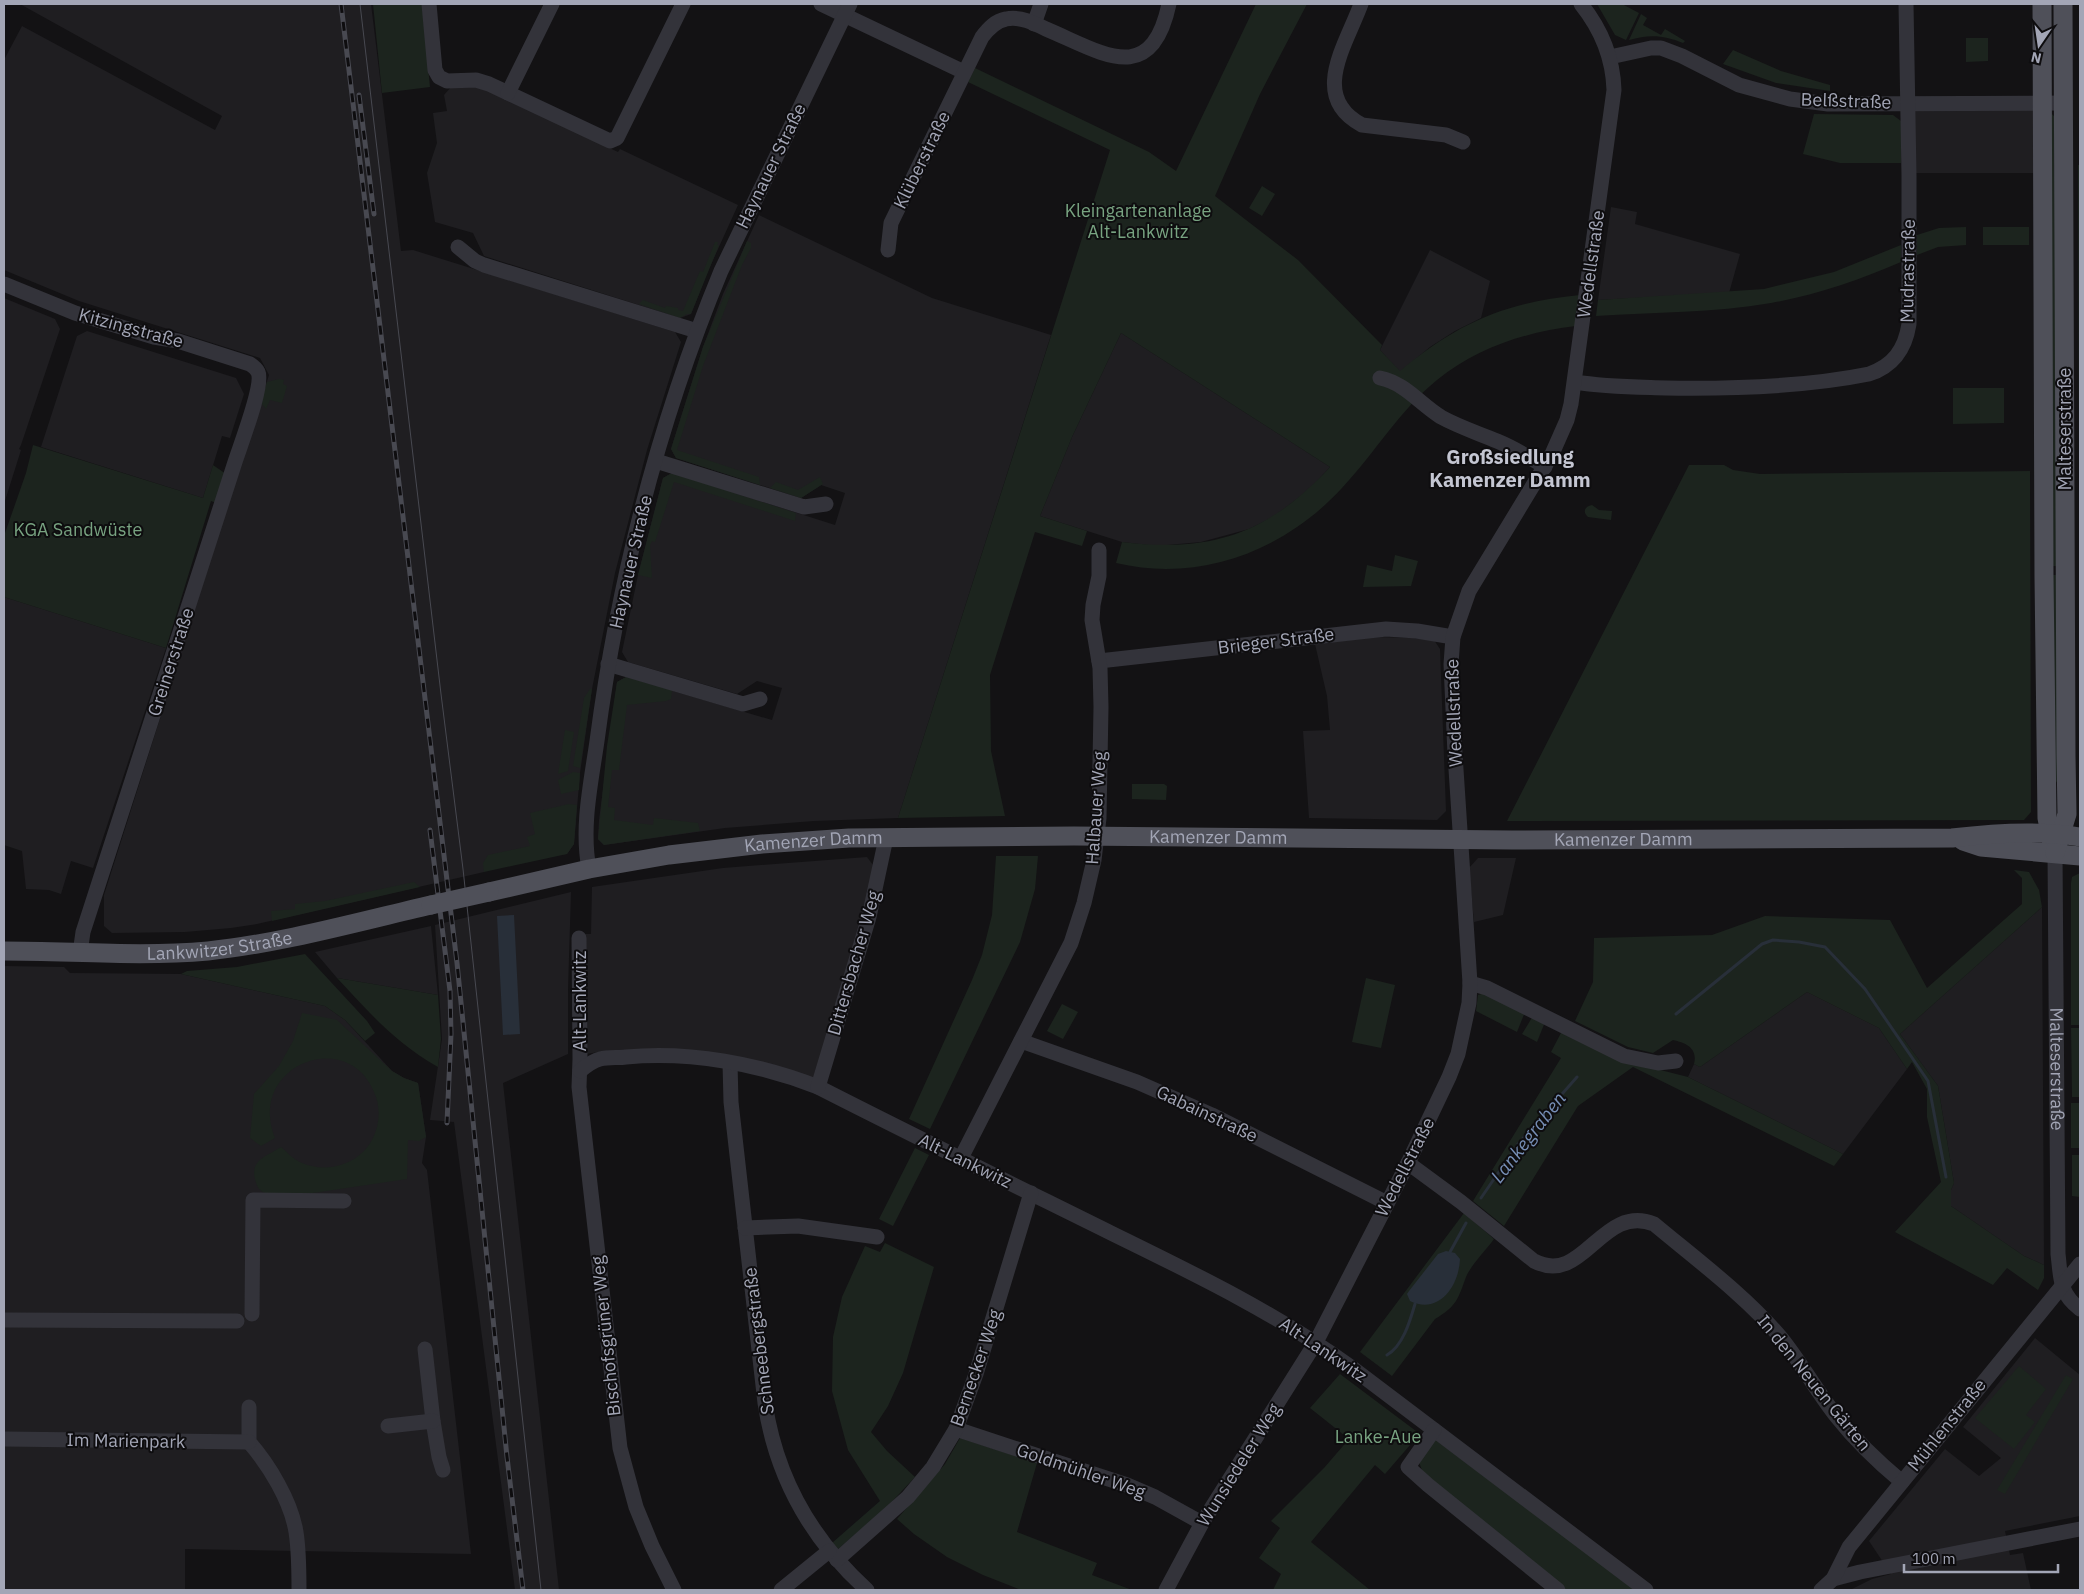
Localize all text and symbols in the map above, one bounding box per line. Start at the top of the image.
north arrow [2014,20,2064,70]
text: N [2029,48,2043,68]
street label: Belßstraße [1800,87,1892,114]
street label: Haynauer Straße [730,99,811,232]
street label: Klüberstraße [888,107,955,212]
park label: Kleingartenanlage Alt-Lankwitz [1065,199,1211,243]
street label: Wedellstraße [1572,209,1609,319]
street label: Mudrastraße [1895,219,1920,323]
street label: Kitzingstraße [76,303,186,353]
street label: Malteserstraße [2053,367,2076,490]
district label: Großsiedlung Kamenzer Damm [1429,443,1591,493]
street label: Haynauer Straße [604,493,657,631]
park label: KGA Sandwüste [14,518,143,541]
street label: Greinerstraße [142,605,199,719]
street label: Brieger Straße [1216,622,1336,659]
street label: Wedellstraße [1440,658,1467,767]
street label: Halbauer Weg [1080,750,1111,865]
street label: Kamenzer Damm [1149,825,1288,849]
street label: Kamenzer Damm [743,826,883,857]
street label: Kamenzer Damm [1554,827,1693,851]
street label: Dittersbacher Weg [822,887,885,1038]
street label: Lankwitzer Straße [147,926,294,965]
street label: Alt-Lankwitz [568,951,591,1051]
street label: Malteserstraße [2045,1007,2069,1131]
street label: Gabainstraße [1153,1080,1262,1147]
water label: Lankegraben [1485,1087,1571,1187]
street label: Wedellstraße [1370,1113,1439,1220]
street label: Alt-Lankwitz [915,1128,1016,1193]
street label: Bischofsgrüner Weg [586,1254,625,1417]
street label: Schneebergstraße [738,1266,779,1416]
street label: Bernecker Weg [945,1306,1006,1429]
street label: In den Neuen Gärten [1752,1310,1876,1456]
street label: Alt-Lankwitz [1275,1312,1371,1387]
street label: Mühlenstraße [1902,1374,1991,1476]
street label: Wunsiedeler Weg [1192,1399,1286,1530]
park label: Lanke-Aue [1335,1425,1421,1448]
street label: Im Marienpark [66,1428,186,1453]
street label: Goldmühler Weg [1014,1438,1149,1504]
scale bar [1904,1542,2058,1574]
text: 100 m [1912,1549,1956,1568]

